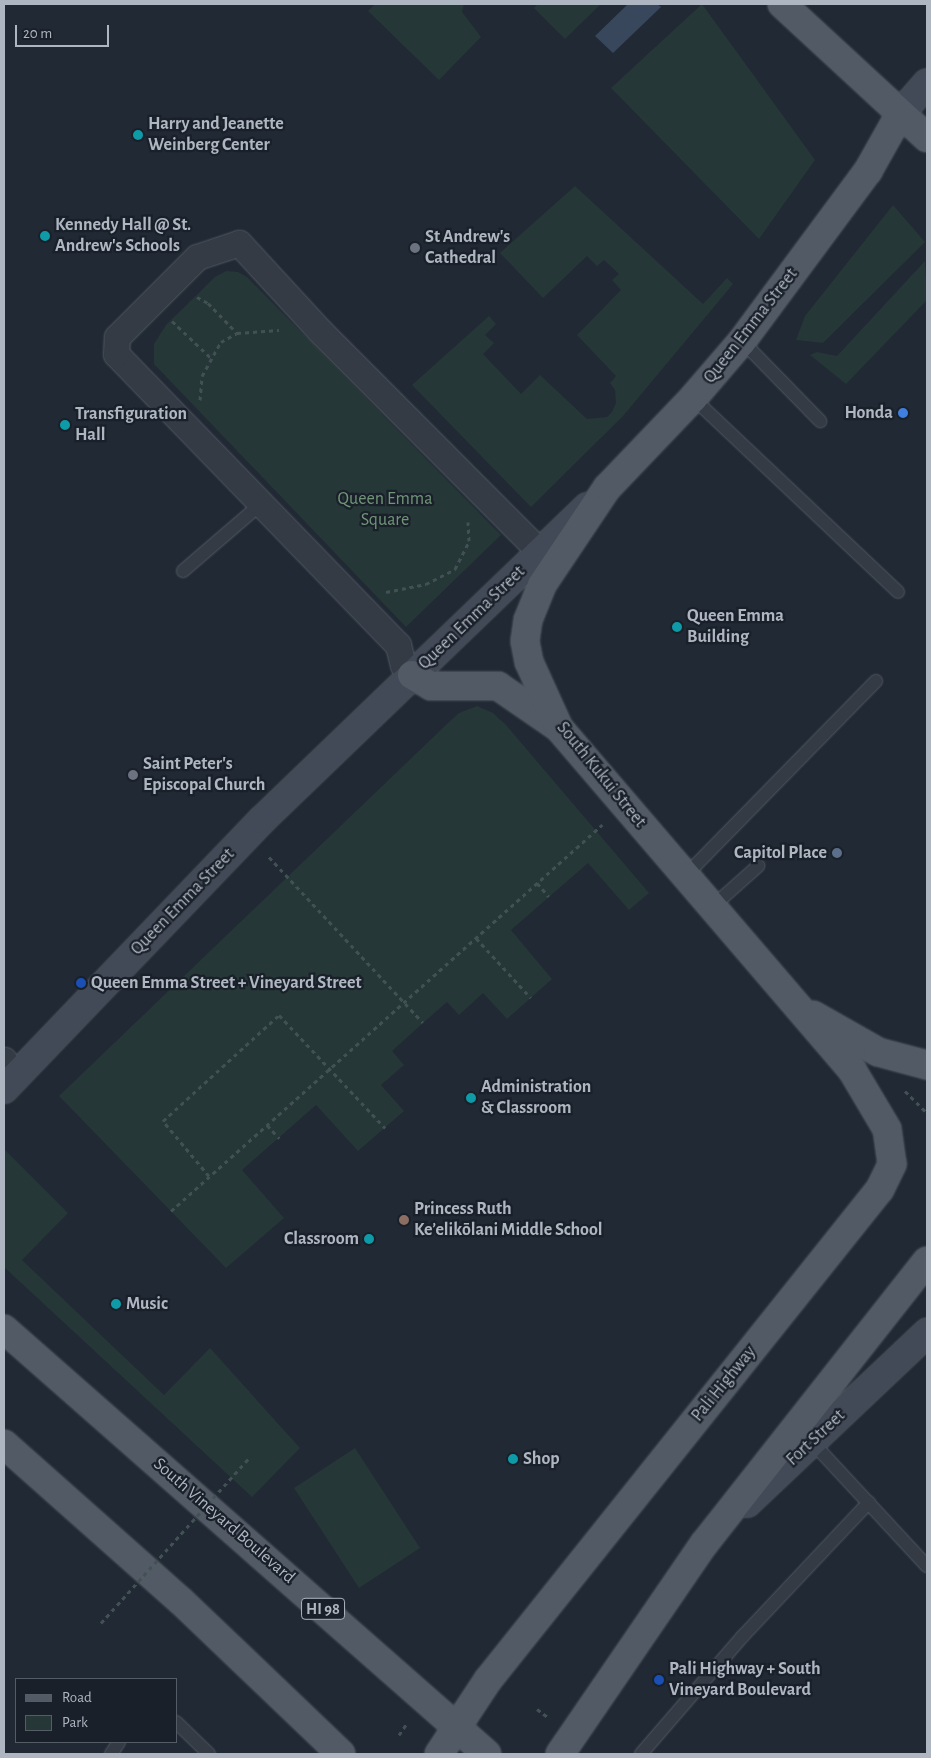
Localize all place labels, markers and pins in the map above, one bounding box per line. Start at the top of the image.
place label: Harry and Jeanette Weinberg Center [148,114,284,156]
marker: Harry and Jeanette Weinberg Center [132,129,144,141]
place label: Kennedy Hall @ St. Andrew's Schools [55,215,191,258]
place label: St Andrew's Cathedral [425,227,510,270]
marker: Kennedy Hall @ St. Andrew's Schools [39,230,51,242]
marker: St Andrew's Cathedral [409,242,421,254]
place label: Honda [844,402,893,424]
place label: Transfiguration Hall [75,404,187,446]
marker: Honda [897,407,909,419]
marker: Transfiguration Hall [59,419,71,431]
place label: Queen Emma Building [687,606,784,649]
marker: Queen Emma Building [671,621,683,633]
place label: Saint Peter's Episcopal Church [143,754,265,796]
marker: Saint Peter's Episcopal Church [127,769,139,781]
place label: Capitol Place [734,842,827,864]
marker: Capitol Place [831,847,843,859]
place label: Queen Emma Street + Vineyard Street [91,972,362,994]
marker: Queen Emma Street + Vineyard Street [75,977,87,989]
place label: Administration & Classroom [481,1077,591,1120]
marker: Administration & Classroom [465,1092,477,1104]
place label: Princess Ruth Ke’elikōlani Middle School [414,1199,603,1242]
marker: Princess Ruth Ke’elikōlani Middle School [398,1214,410,1226]
place label: Classroom [284,1228,359,1250]
marker: Classroom [363,1233,375,1245]
place label: Music [126,1293,168,1315]
marker: Music [110,1298,122,1310]
place label: Shop [523,1448,560,1470]
marker: Shop [507,1453,519,1465]
place label: Pali Highway + South Vineyard Boulevard [669,1659,821,1702]
marker: Pali Highway + South Vineyard Boulevard [653,1674,665,1686]

